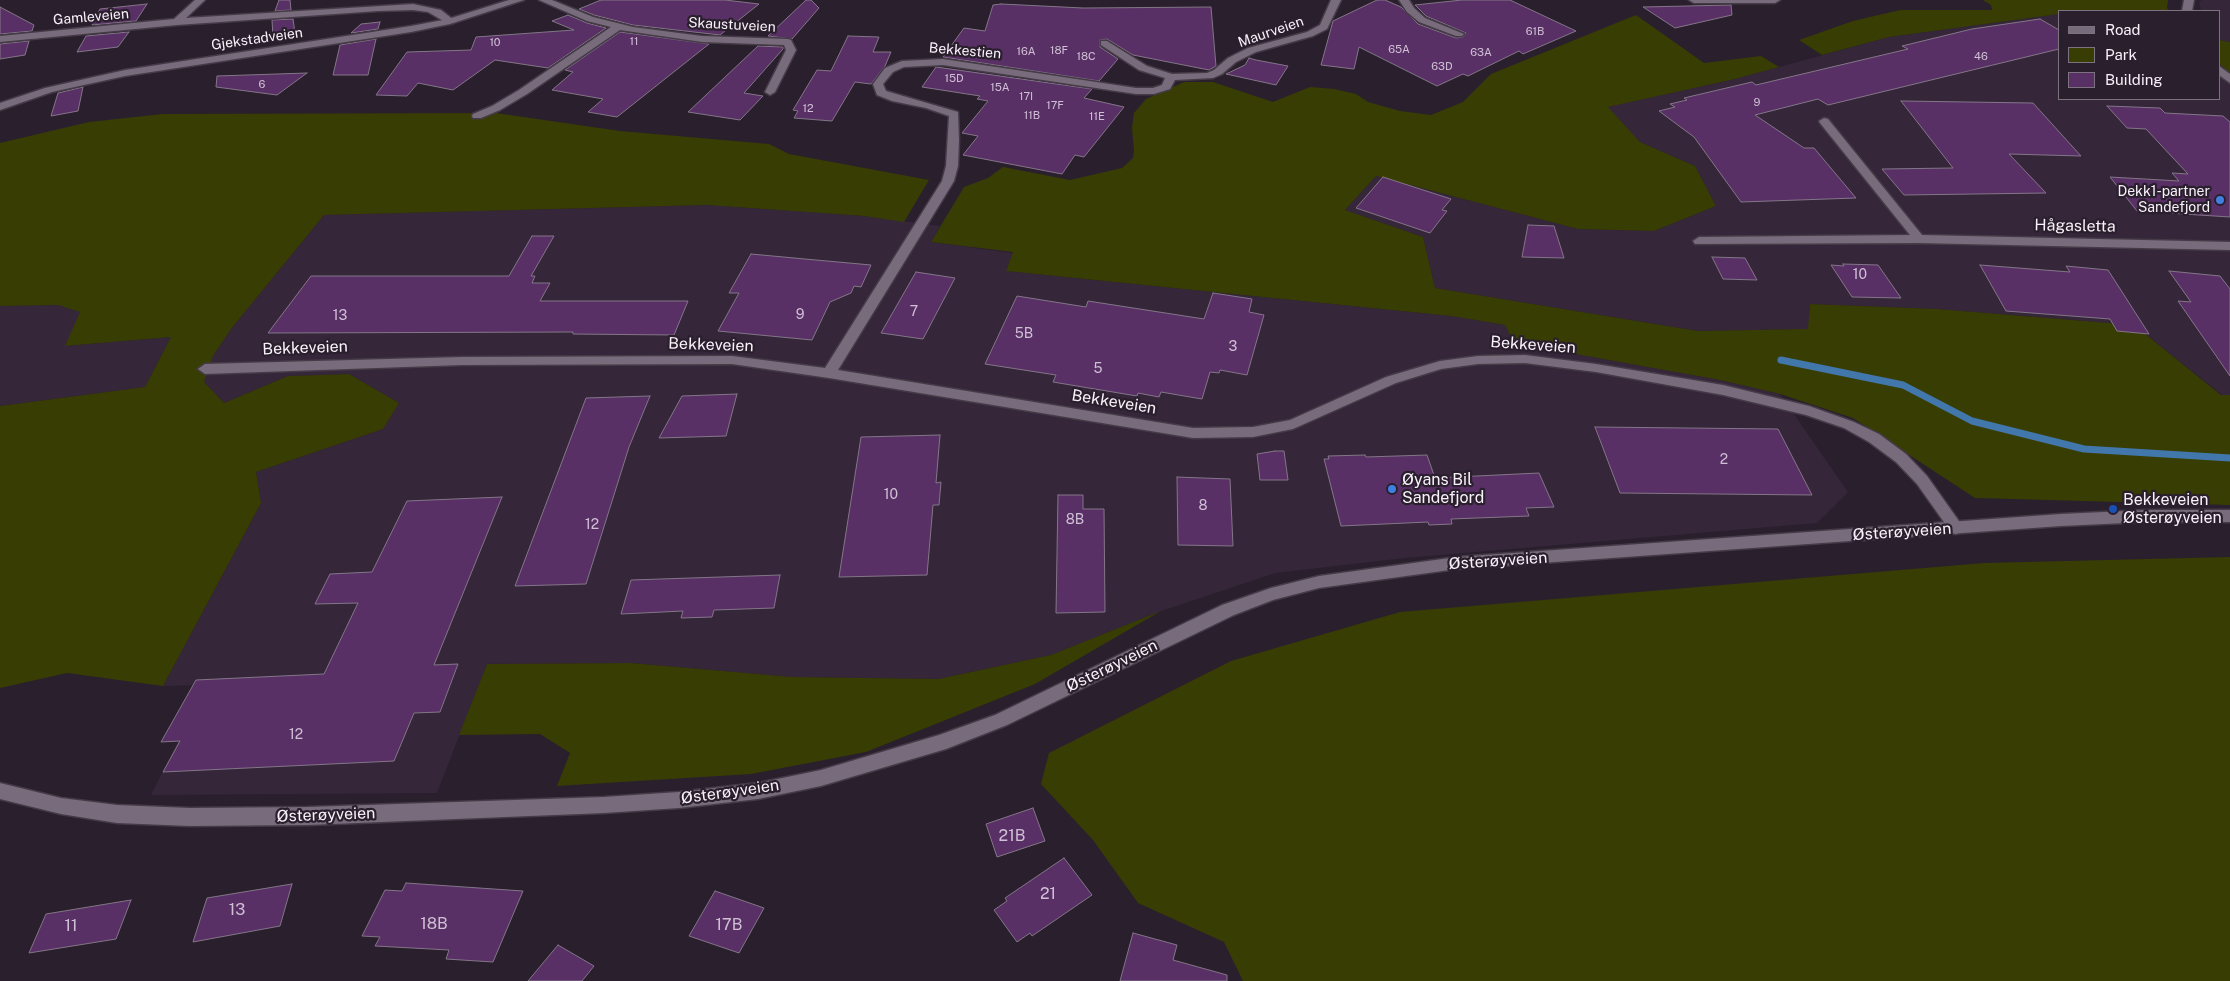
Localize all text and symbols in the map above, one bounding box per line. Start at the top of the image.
street label: Gamleveien [52,5,130,29]
legend [2058,10,2220,100]
street label: Maurveien [1236,13,1306,51]
street label: Skaustuveien [688,14,776,36]
text: Road [2105,21,2141,38]
street label: Gjekstadveien [210,24,304,54]
house number: 61B [1526,25,1544,39]
house number: 11 [630,35,638,49]
house number: 10 [489,36,501,50]
street label: Bekkestien [928,39,1002,63]
house number: 65A [1388,43,1410,57]
house number: 18F [1050,44,1068,58]
house number: 16A [1016,45,1036,59]
house number: 63A [1470,46,1492,60]
text: Park [2105,46,2137,63]
house number: 18C [1076,50,1096,64]
house number: 46 [1974,50,1988,64]
house number: 63D [1431,60,1453,74]
text: Building [2105,71,2163,88]
house number: 15D [944,72,964,86]
house number: 6 [259,78,265,92]
house number: 15A [990,81,1010,95]
house number: 17I [1019,90,1033,104]
house number: 9 [1754,96,1760,110]
house number: 17F [1046,99,1064,113]
house number: 12 [802,102,814,116]
house number: 11B [1024,109,1040,123]
house number: 11E [1089,110,1105,124]
place label: Dekk1-partner Sandefjord [2117,184,2210,216]
marker: Dekk1-partner Sandefjord [2214,194,2226,206]
street label: Hågasletta [2034,216,2116,236]
house number: 10 [1853,267,1867,283]
house number: 7 [910,304,918,320]
house number: 9 [796,307,804,323]
house number: 13 [333,308,347,324]
house number: 5B [1015,326,1033,342]
street label: Bekkeveien [1490,332,1576,358]
street label: Bekkeveien [668,334,754,356]
street label: Bekkeveien [262,337,348,359]
house number: 3 [1229,339,1237,355]
house number: 5 [1094,361,1102,377]
street label: Bekkeveien [1070,386,1158,418]
house number: 2 [1720,452,1728,468]
place label: Øyans Bil Sandefjord [1402,470,1484,508]
marker: Øyans Bil Sandefjord [1386,483,1398,495]
house number: 10 [884,487,898,503]
place label: Bekkeveien Østerøyveien [2123,490,2222,528]
house number: 8 [1198,498,1208,514]
marker: Bekkeveien Østerøyveien [2107,503,2119,515]
house number: 8B [1066,512,1084,528]
house number: 12 [585,517,599,533]
street label: Østerøyveien [1852,519,1952,545]
street label: Østerøyveien [1448,548,1548,574]
street label: Østerøyveien [1063,636,1161,696]
house number: 12 [289,727,303,743]
street label: Østerøyveien [680,776,780,808]
street label: Østerøyveien [276,804,376,826]
house number: 21B [999,826,1025,846]
house number: 21 [1040,884,1056,904]
house number: 13 [229,900,245,920]
house number: 18B [420,914,448,934]
house number: 17B [716,915,742,935]
house number: 11 [64,916,78,936]

